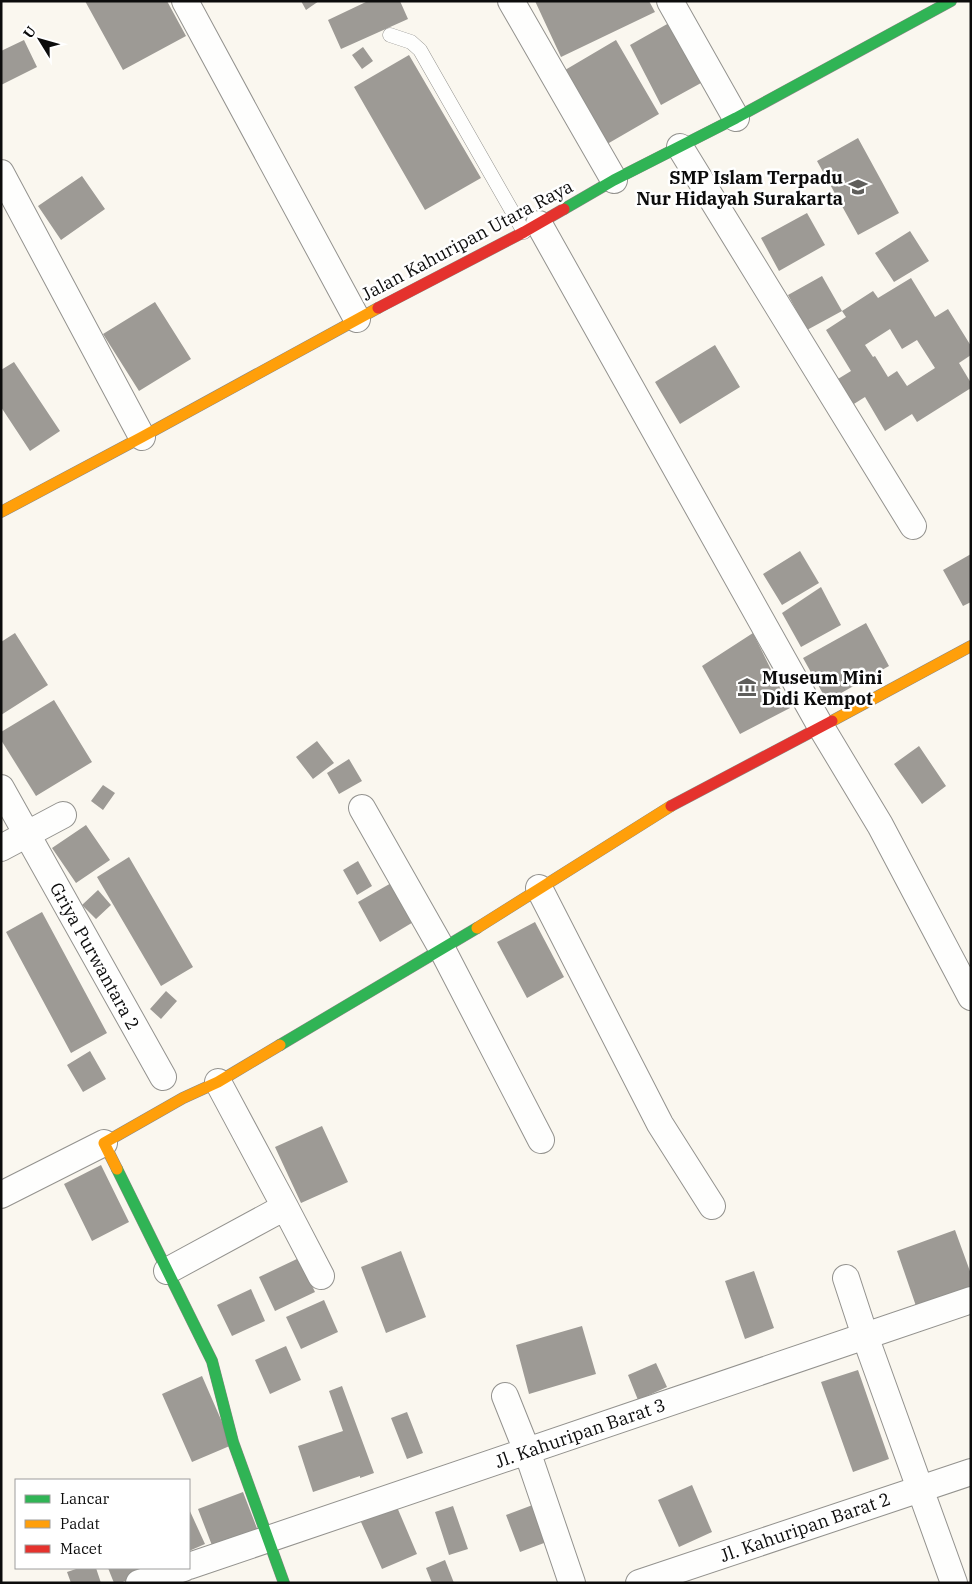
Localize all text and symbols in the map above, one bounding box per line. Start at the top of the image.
north arrow [15,15,65,65]
text: U [19,22,40,42]
place label: SMP Islam Terpadu Nur Hidayah Surakarta [636,166,843,210]
street label: Jalan Kahuripan Utara Raya [357,174,577,306]
school or university icon: SMP Islam Terpadu Nur Hidayah Surakarta [847,176,869,198]
place label: Museum Mini Didi Kempot [762,666,883,710]
museum icon: Museum Mini Didi Kempot [736,676,758,698]
street label: Griya Purwantara 2 [45,878,145,1034]
street label: Jl. Kahuripan Barat 3 [492,1393,668,1473]
legend [15,1479,190,1569]
street label: Jl. Kahuripan Barat 2 [717,1487,893,1567]
text: Lancar [60,1489,110,1508]
text: Padat [60,1514,100,1533]
text: Macet [60,1539,102,1558]

